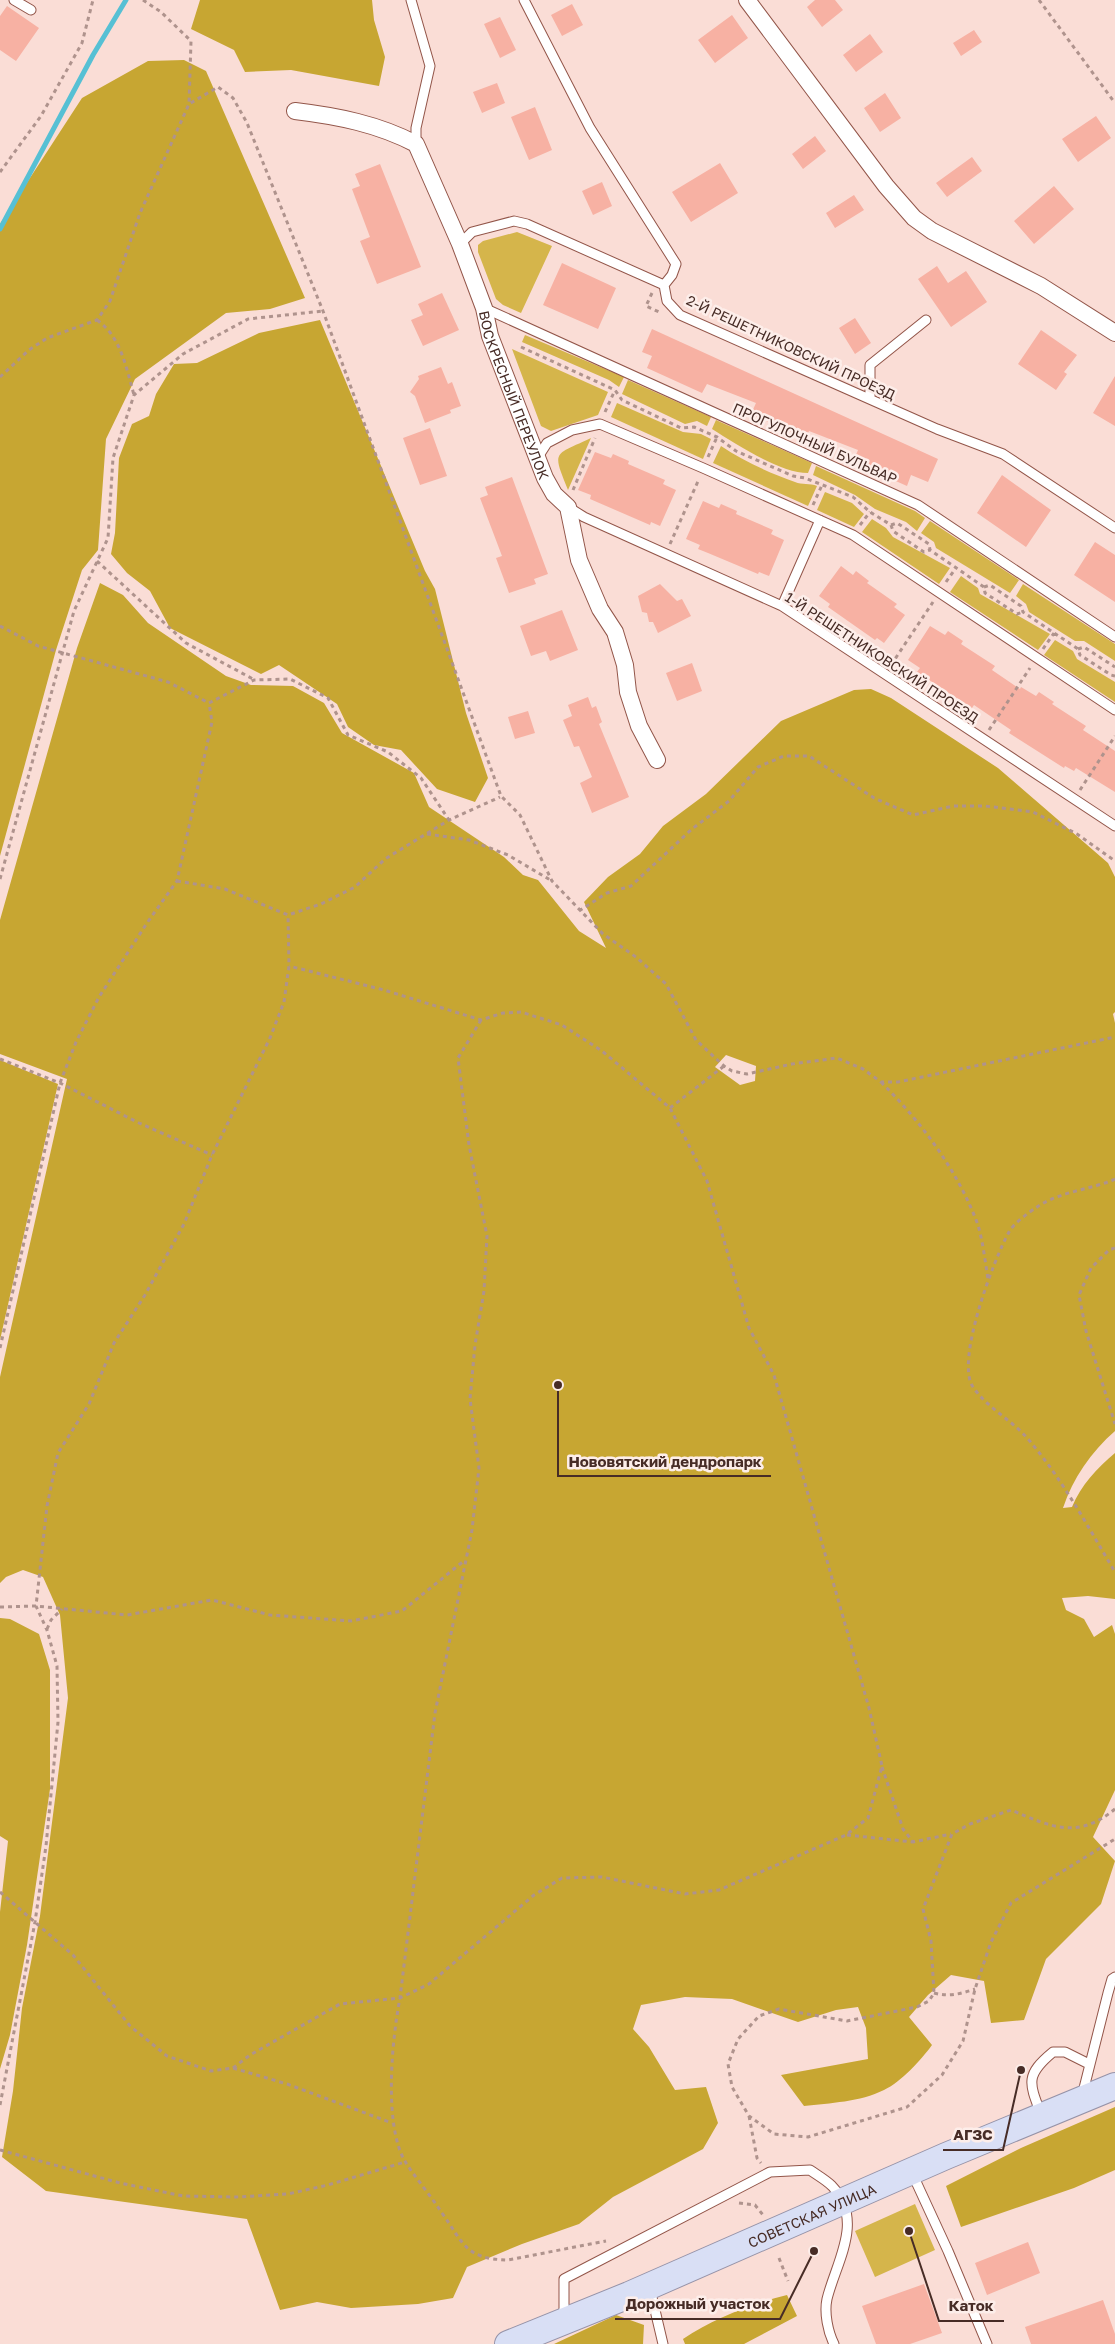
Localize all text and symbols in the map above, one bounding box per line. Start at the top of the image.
street label: 2-Й РЕШЕТНИКОВСКИЙ ПРОЕЗД [684,291,898,403]
street label: ВОСКРЕСНЫЙ ПЕРЕУЛОК [476,309,553,482]
street label: ПРОГУЛОЧНЫЙ БУЛЬВАР [730,399,900,487]
street label: 1-Й РЕШЕТНИКОВСКИЙ ПРОЕЗД [782,588,982,726]
callout: Нововятский дендропарк [558,1446,771,1476]
text: Нововятский дендропарк [568,1452,762,1470]
callout: АГЗС [943,2120,1003,2150]
text: АГЗС [953,2125,993,2143]
street label: СОВЕТСКАЯ УЛИЦА [745,2179,879,2250]
callout: Дорожный участок [615,2289,780,2319]
callout: Каток [939,2291,1004,2321]
text: Дорожный участок [626,2294,770,2312]
text: Каток [949,2296,994,2314]

